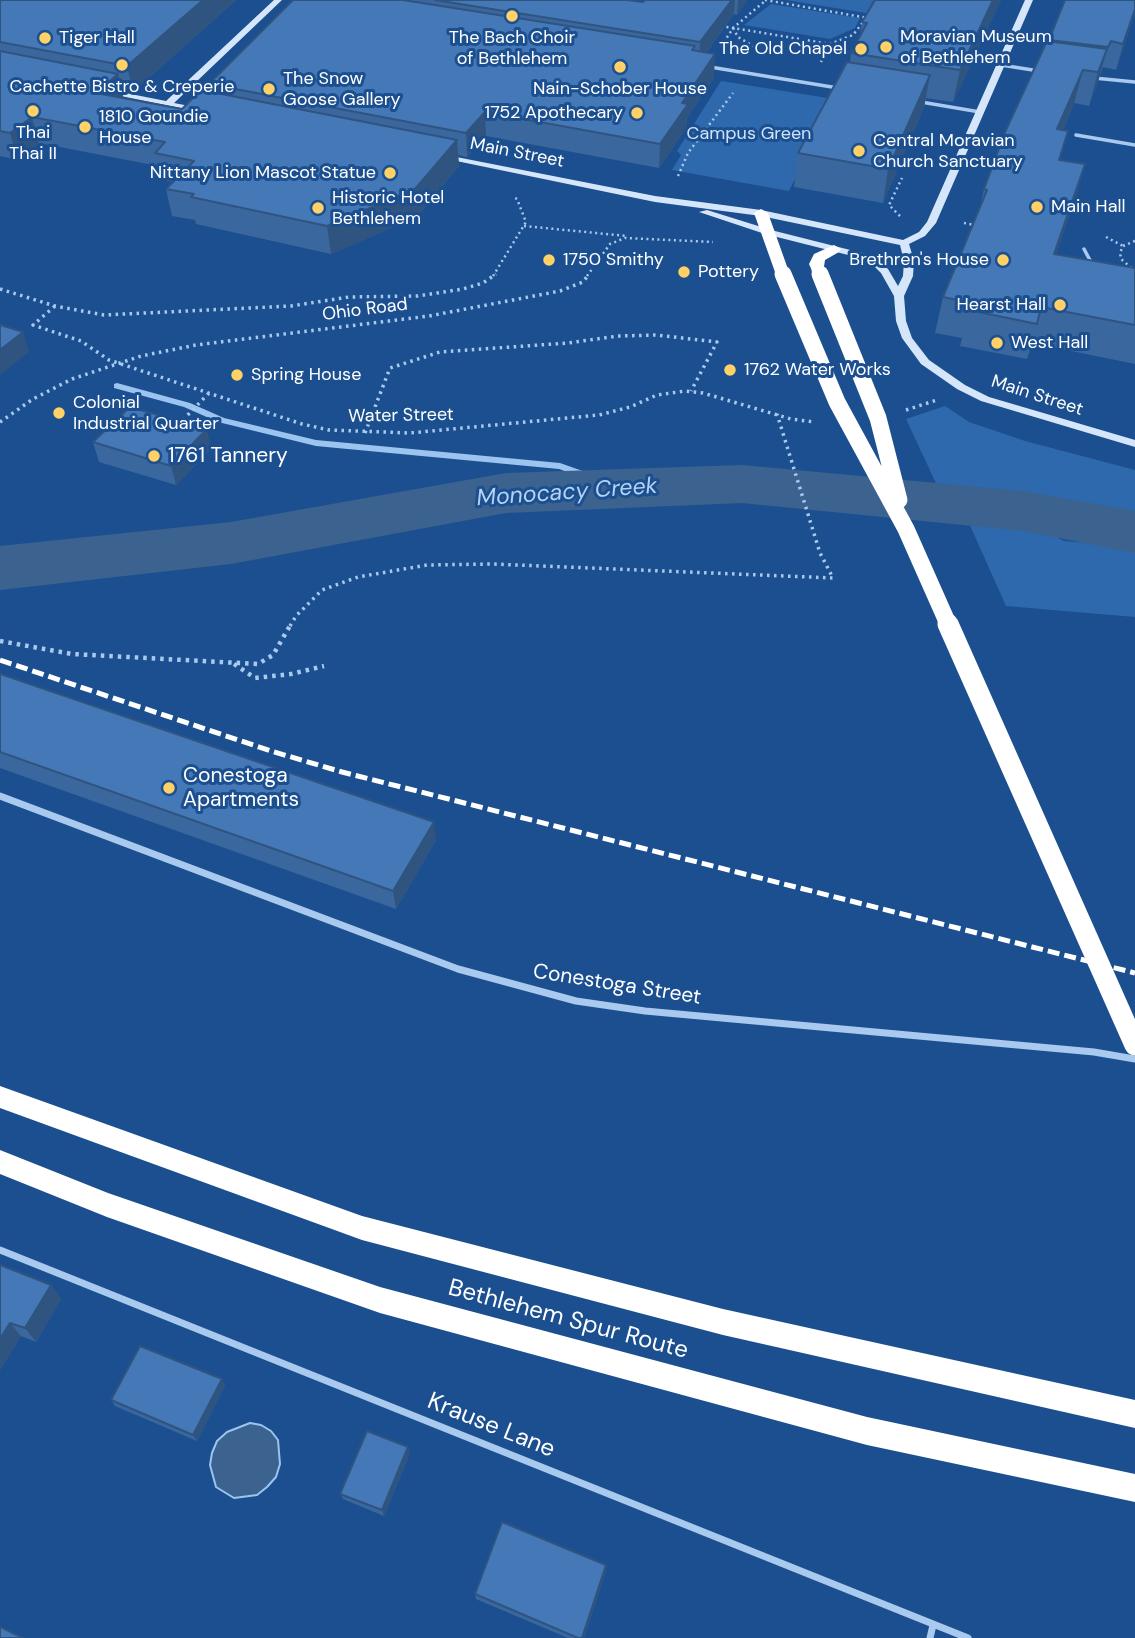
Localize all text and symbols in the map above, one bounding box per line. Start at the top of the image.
marker: The Bach Choir of Bethlehem [504,8,520,24]
place label: Moravian Museum of Bethlehem [900,26,1052,68]
place label: Tiger Hall [59,27,135,49]
place label: The Bach Choir of Bethlehem [449,27,575,70]
marker: Tiger Hall [37,30,53,46]
place label: The Old Chapel [719,38,847,60]
marker: Moravian Museum of Bethlehem [878,39,894,55]
marker: The Old Chapel [853,41,869,57]
marker: Cachette Bistro & Creperie [114,57,130,73]
marker: Nain-Schober House [612,59,628,75]
place label: The Snow Goose Gallery [283,68,400,110]
place label: Cachette Bistro & Creperie [10,76,234,98]
place label: Nain-Schober House [533,78,707,100]
marker: The Snow Goose Gallery [261,81,277,97]
place label: 1752 Apothecary [485,102,623,124]
marker: Thai Thai II [25,103,41,119]
marker: 1752 Apothecary [629,105,645,121]
place label: 1810 Goundie House [99,106,209,148]
marker: 1810 Goundie House [77,119,93,135]
place label: Thai Thai II [9,122,57,164]
park label: Campus Green [687,123,811,145]
place label: Central Moravian Church Sanctuary [873,130,1023,172]
street label: Main Street [468,133,566,173]
marker: Central Moravian Church Sanctuary [851,143,867,159]
place label: Nittany Lion Mascot Statue [150,162,376,184]
marker: Nittany Lion Mascot Statue [382,165,398,181]
place label: Historic Hotel Bethlehem [332,187,444,230]
place label: Main Hall [1051,196,1125,218]
marker: Main Hall [1029,199,1045,215]
marker: Historic Hotel Bethlehem [310,200,326,216]
place label: 1750 Smithy [563,249,664,271]
place label: Brethren's House [849,249,989,271]
marker: 1750 Smithy [541,252,557,268]
marker: Brethren's House [995,252,1011,268]
place label: Pottery [698,261,759,283]
marker: Pottery [676,264,692,280]
street label: Ohio Road [321,294,409,326]
place label: Hearst Hall [957,294,1046,316]
marker: Hearst Hall [1052,297,1068,313]
place label: West Hall [1011,332,1088,354]
marker: West Hall [989,335,1005,351]
place label: 1762 Water Works [744,359,891,381]
marker: 1762 Water Works [722,362,738,378]
place label: Spring House [251,364,361,386]
marker: Spring House [229,367,245,383]
street label: Main Street [988,371,1086,421]
place label: Colonial Industrial Quarter [73,392,219,434]
street label: Water Street [348,404,454,428]
marker: Colonial Industrial Quarter [51,405,67,421]
place label: 1761 Tannery [168,443,288,469]
marker: 1761 Tannery [146,448,162,464]
water label: Monocacy Creek [476,473,658,513]
place label: Conestoga Apartments [183,763,299,813]
marker: Conestoga Apartments [161,780,177,796]
street label: Conestoga Street [531,959,703,1011]
street label: Bethlehem Spur Route [445,1274,691,1366]
street label: Krause Lane [423,1387,559,1465]

